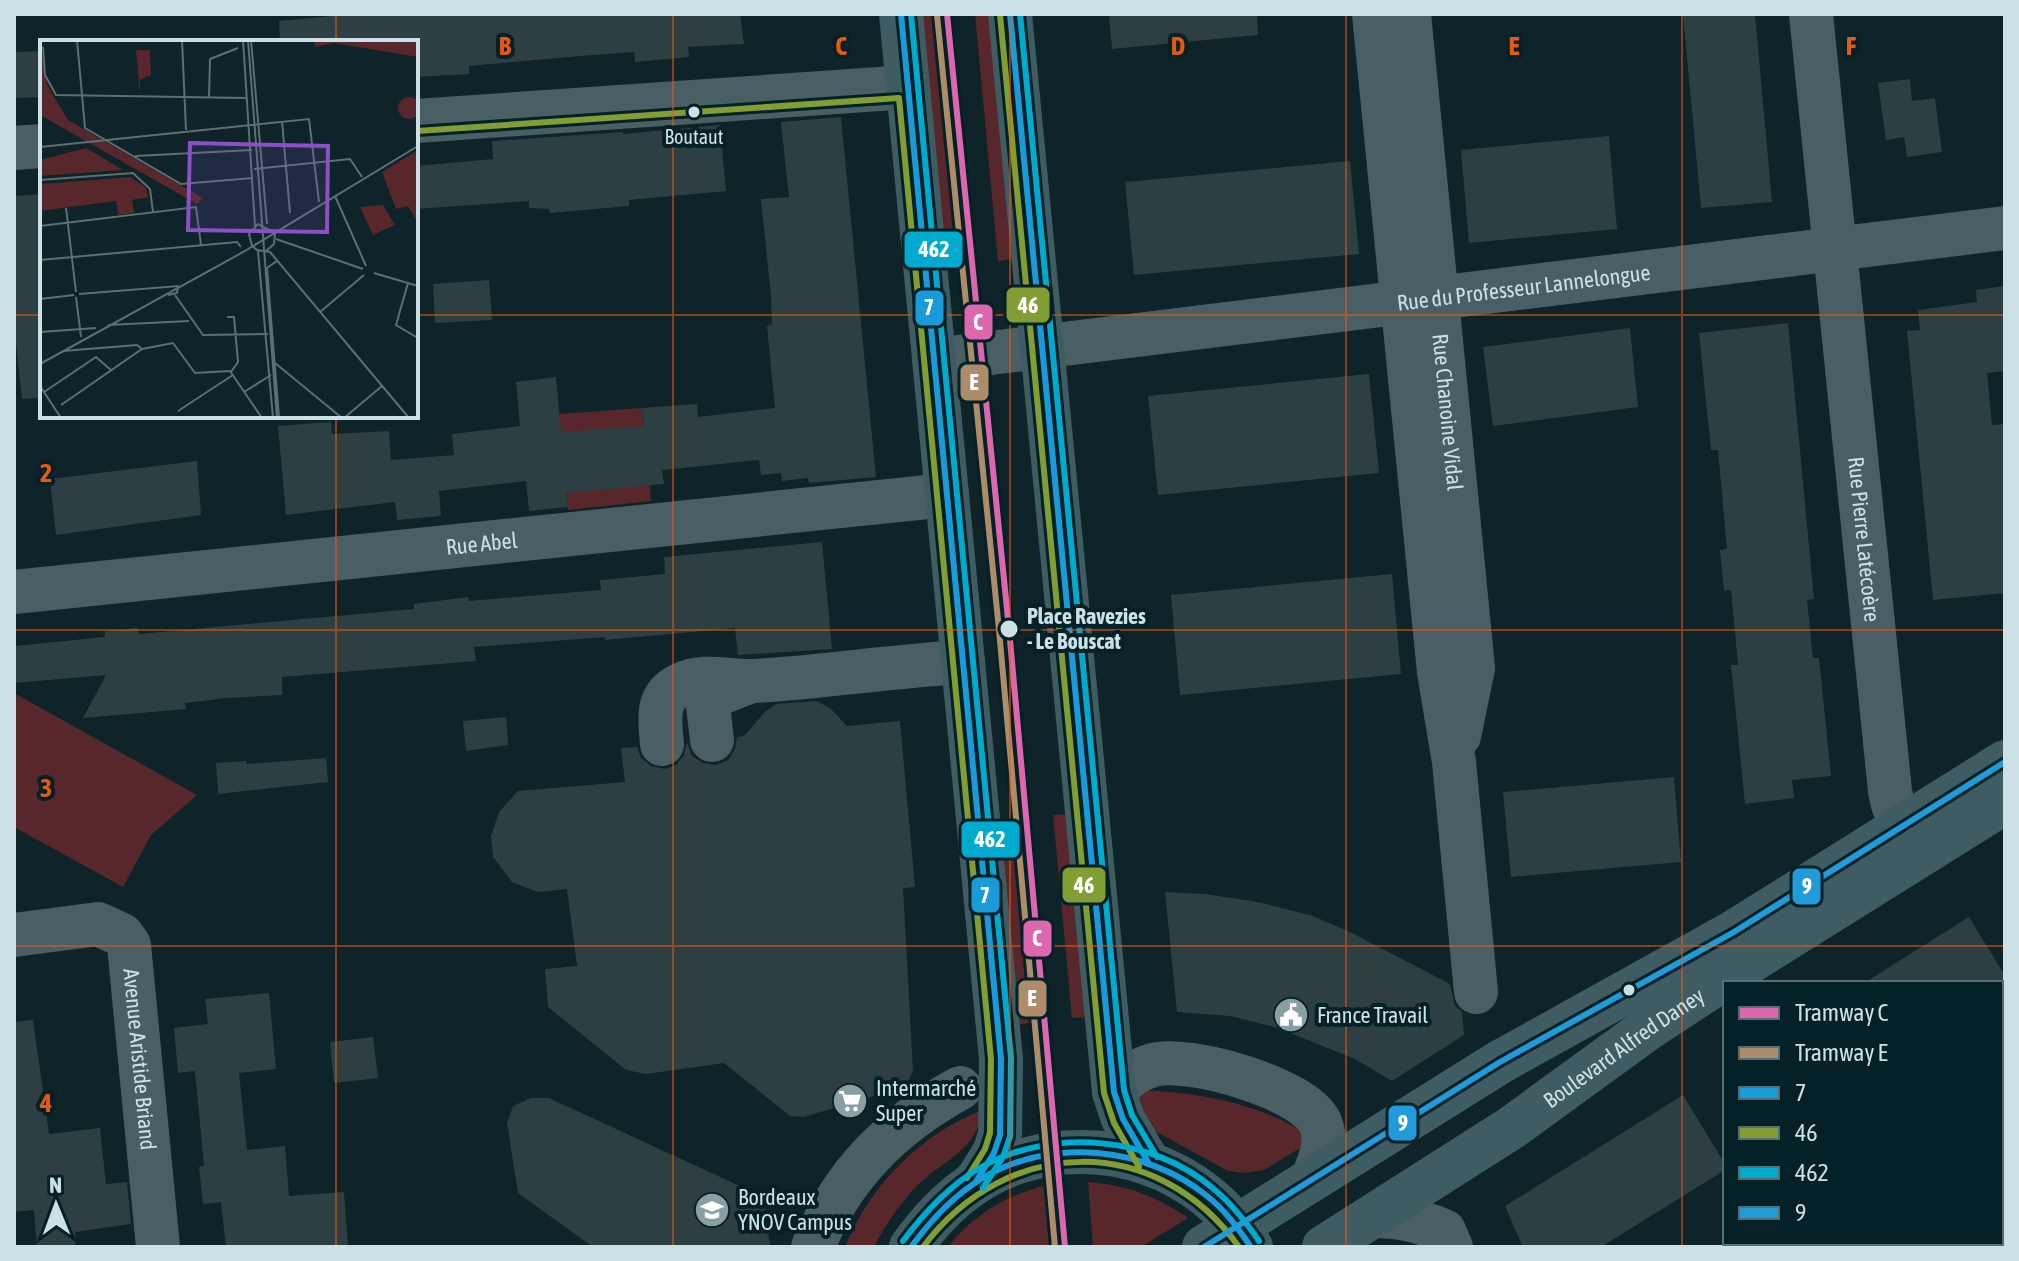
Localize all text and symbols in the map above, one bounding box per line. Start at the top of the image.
text: B [499,31,512,61]
text: C [835,31,847,61]
text: D [1171,31,1185,61]
text: E [1508,31,1520,61]
text: F [1846,31,1857,61]
inset map [40,40,418,418]
marker: Boutaut [686,104,702,120]
place label: Boutaut [664,125,724,148]
line badge: 462 [903,230,964,269]
text: 462 [917,236,950,262]
street label: Rue du Professeur Lannelongue [1395,259,1652,316]
line badge: 46 [1005,286,1051,324]
line badge: 7 [914,289,945,327]
text: 46 [1017,292,1038,318]
text: 7 [924,294,934,320]
line badge: C [963,303,994,341]
text: C [973,309,983,335]
street label: Rue Chanoine Vidal [1427,332,1469,492]
line badge: E [959,363,990,402]
text: E [969,369,979,395]
street label: Rue Pierre Latécoère [1843,455,1886,623]
text: 2 [40,458,52,488]
street label: Rue Abel [444,527,519,560]
place label: Place Ravezies - Le Bouscat [1027,603,1146,654]
marker: Place Ravezies - Le Bouscat [998,618,1020,640]
text: 3 [40,773,52,803]
line badge: 462 [960,820,1021,859]
text: 462 [973,826,1006,852]
line badge: 46 [1061,866,1107,904]
line badge: 9 [1791,867,1822,906]
text: 46 [1073,872,1094,898]
text: 9 [1802,873,1812,899]
line badge: 7 [970,876,1001,914]
text: 7 [980,882,990,908]
line badge: C [1022,919,1053,958]
text: C [1032,925,1042,951]
street label: Avenue Aristide Briand [118,967,162,1151]
line badge: E [1017,979,1048,1018]
legend [1723,981,2003,1245]
street label: Boulevard Alfred Daney [1538,982,1709,1113]
unlabelled marker [1621,982,1637,998]
text: E [1027,985,1037,1011]
public building icon: France Travail [1272,996,1310,1034]
text: Tramway C [1795,999,1889,1026]
place label: France Travail [1317,1002,1428,1028]
text: Tramway E [1795,1039,1888,1066]
place label: Intermarché Super [876,1075,976,1126]
text: 7 [1795,1079,1806,1106]
supermarket icon: Intermarché Super [831,1082,869,1120]
text: 4 [39,1088,52,1118]
line badge: 9 [1387,1104,1418,1142]
text: 9 [1398,1110,1408,1136]
text: 46 [1795,1119,1818,1146]
text: 462 [1795,1159,1829,1186]
north arrow [16,1165,96,1245]
text: N [49,1172,62,1198]
place label: Bordeaux YNOV Campus [738,1184,852,1235]
school or university icon: Bordeaux YNOV Campus [693,1191,731,1229]
text: 9 [1795,1199,1806,1226]

